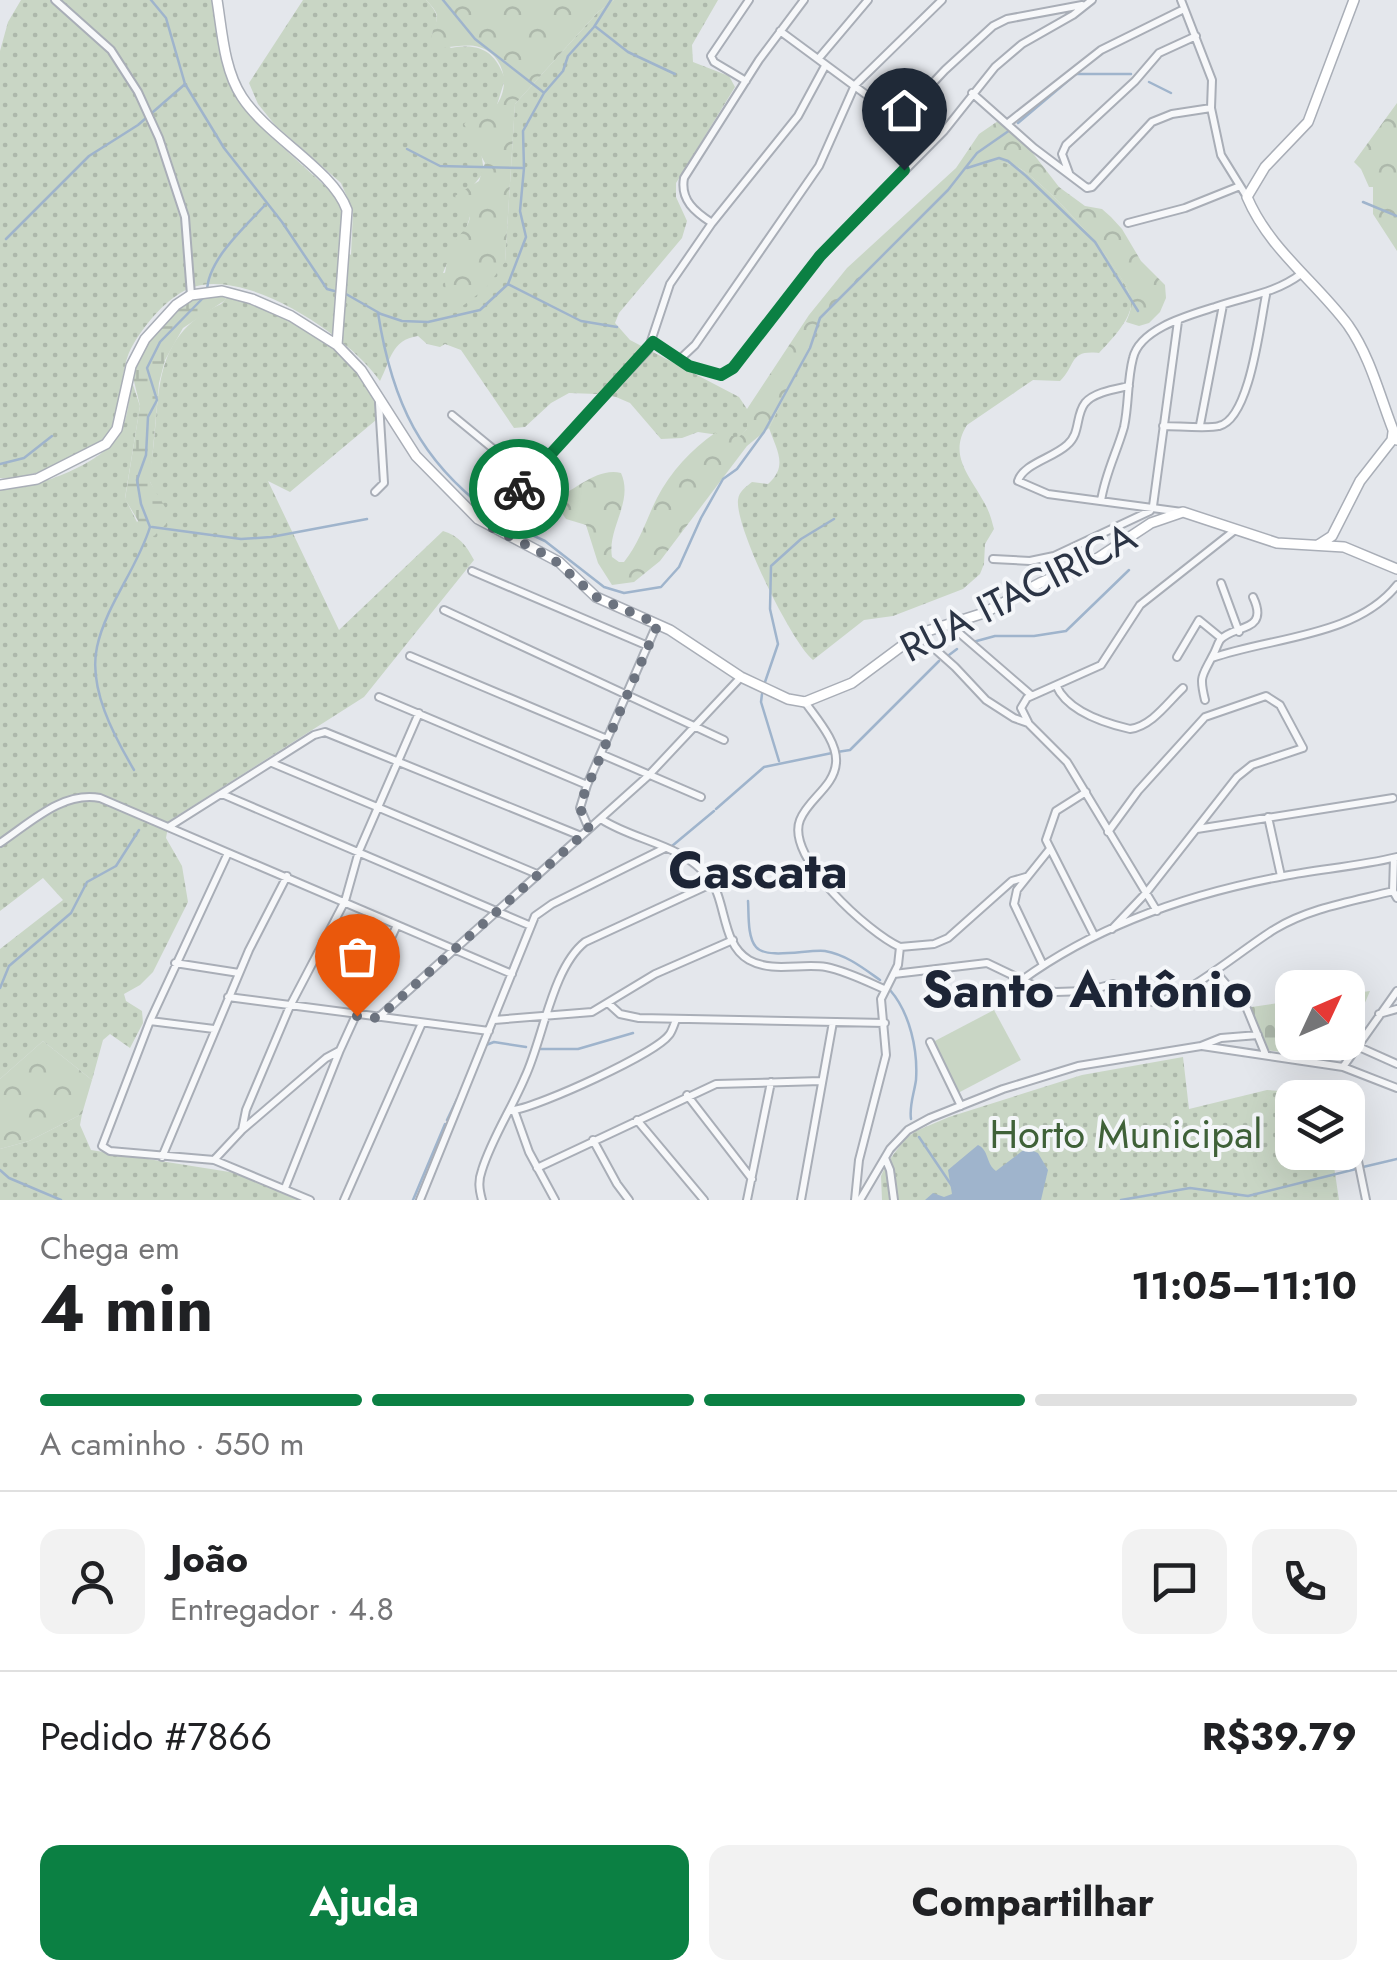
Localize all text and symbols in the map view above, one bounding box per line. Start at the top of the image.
pin [862,68,947,171]
icon: home [877,83,932,138]
courier [469,439,569,539]
icon: bike [492,462,547,517]
street label: RUA ITACIRICA [890,507,1147,676]
district label: Cascata [668,834,848,907]
pin [315,914,400,1017]
icon: bag [330,929,385,984]
district label: Santo Antônio [922,953,1252,1026]
north arrow [1275,970,1365,1060]
map controls [1275,970,1365,1170]
button: layers [1275,1080,1365,1170]
park label: Horto Municipal [989,1105,1263,1163]
text: Chega em [40,1225,180,1271]
text: 11:05–11:10 [1131,1258,1357,1313]
text: 4 min [40,1261,214,1355]
text: A caminho · 550 m [40,1421,304,1467]
button: person [40,1529,145,1634]
button: chat [1122,1529,1227,1634]
button: phone [1252,1529,1357,1634]
text: João [170,1531,248,1586]
text: Entregador · 4.8 [170,1586,394,1632]
text: Pedido #7866 [40,1709,272,1764]
text: R$39.79 [1202,1709,1357,1764]
button: Ajuda [40,1845,689,1960]
button: Compartilhar [709,1845,1357,1960]

